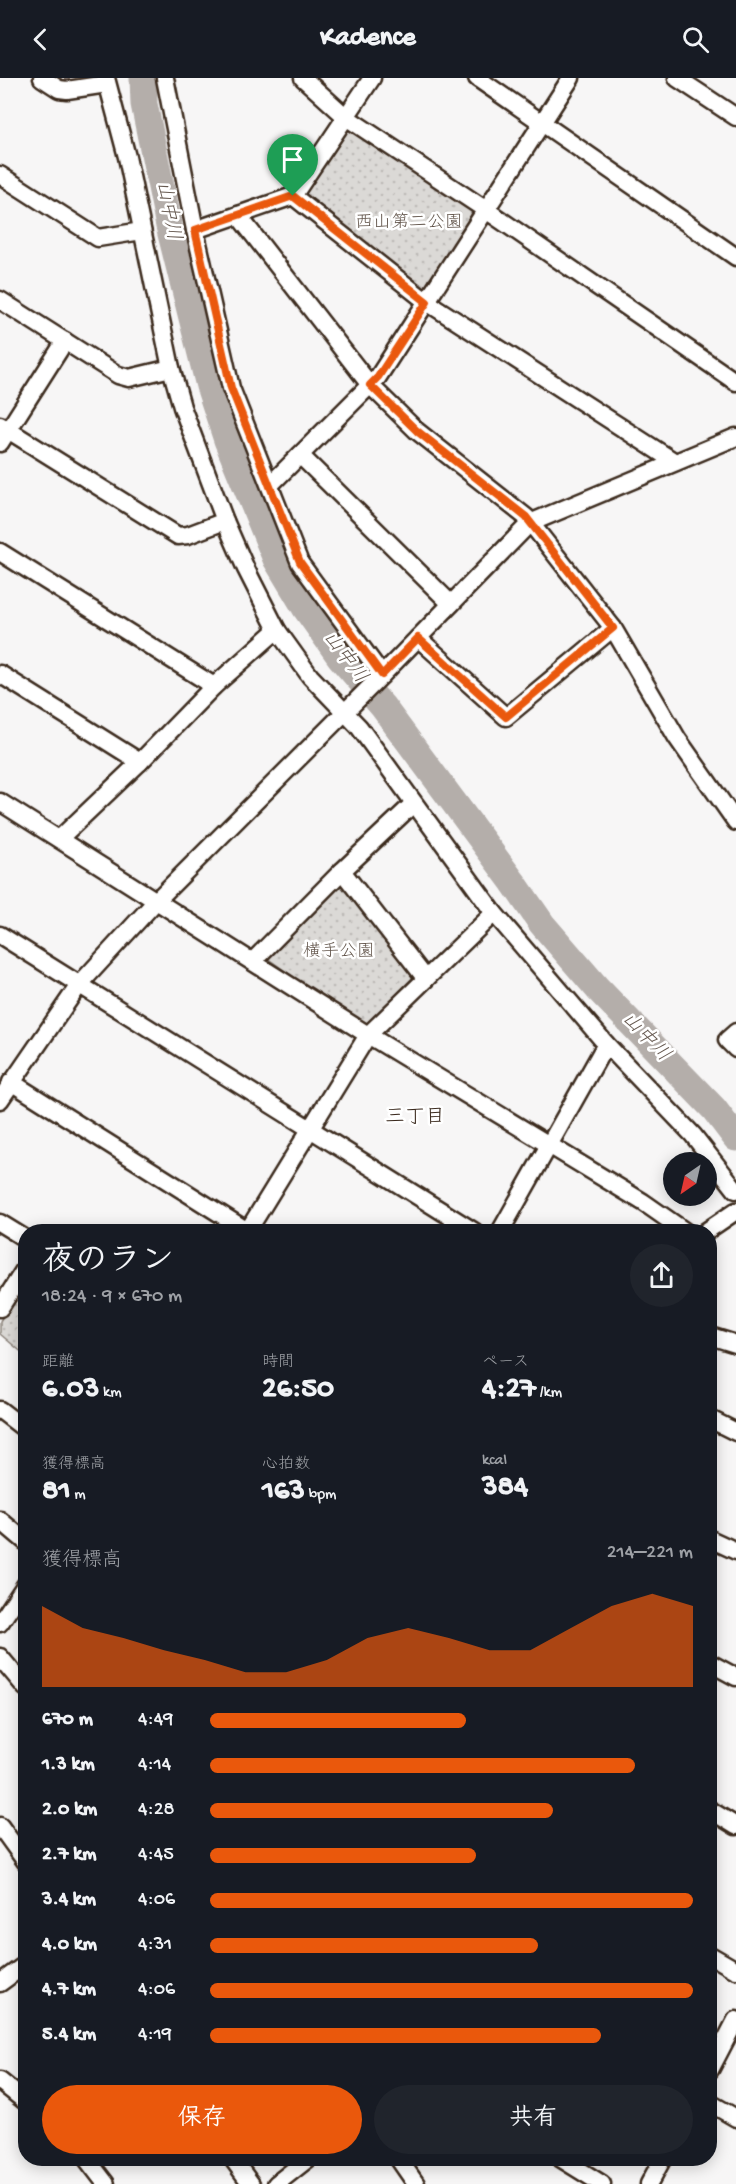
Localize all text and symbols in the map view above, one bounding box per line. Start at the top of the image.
icon: back [24,23,57,56]
text: Kadence [320,23,416,55]
icon: search [679,23,712,56]
pin [267,134,318,196]
icon: arrive [276,143,309,176]
water label: 山中川 [150,179,186,243]
park label: 西山第二公園 [355,212,463,234]
water label: 山中川 [317,626,373,689]
park label: 横手公園 [303,941,375,963]
water label: 山中川 [616,1007,676,1068]
district label: 三丁目 [385,1107,445,1130]
north arrow [663,1152,717,1206]
map controls [663,1152,717,1206]
text: 夜のラン [42,1244,174,1282]
button: share [630,1244,693,1307]
text: 18:24 · 9 × 670 m [42,1286,182,1309]
text: 距離 [42,1354,74,1373]
text: 時間 [262,1354,294,1373]
text: ペース [482,1354,529,1373]
text: 6.03 [42,1373,99,1408]
text: 26:50 [262,1373,334,1408]
text: 4:27 [482,1373,536,1408]
text: km [99,1384,122,1403]
text: /km [536,1384,562,1403]
text: kcal [482,1452,507,1471]
text: 獲得標高 [42,1456,106,1475]
text: 心拍数 [262,1456,310,1475]
text: 384 [482,1471,528,1506]
text: 81 [42,1475,71,1510]
text: 163 [262,1475,305,1510]
text: m [71,1486,86,1505]
text: bpm [305,1486,336,1505]
text: 214–221 m [607,1542,693,1565]
text: 獲得標高 [42,1550,122,1573]
text: 670 m [42,1709,93,1732]
text: 4:49 [138,1709,173,1732]
text: 1.3 km [42,1754,95,1777]
text: 4:14 [138,1754,171,1777]
text: 2.0 km [42,1799,97,1822]
text: 4:28 [138,1799,175,1822]
text: 2.7 km [42,1844,96,1867]
text: 4:45 [138,1844,174,1867]
text: 3.4 km [42,1889,96,1912]
text: 4:06 [138,1889,175,1912]
text: 4.0 km [42,1934,97,1957]
text: 4:31 [138,1934,172,1957]
text: 4.7 km [42,1979,96,2002]
text: 4:06 [138,1979,175,2002]
text: 5.4 km [42,2024,96,2047]
text: 4:19 [138,2024,172,2047]
button: 保存 [42,2085,362,2154]
button: 共有 [374,2085,693,2154]

